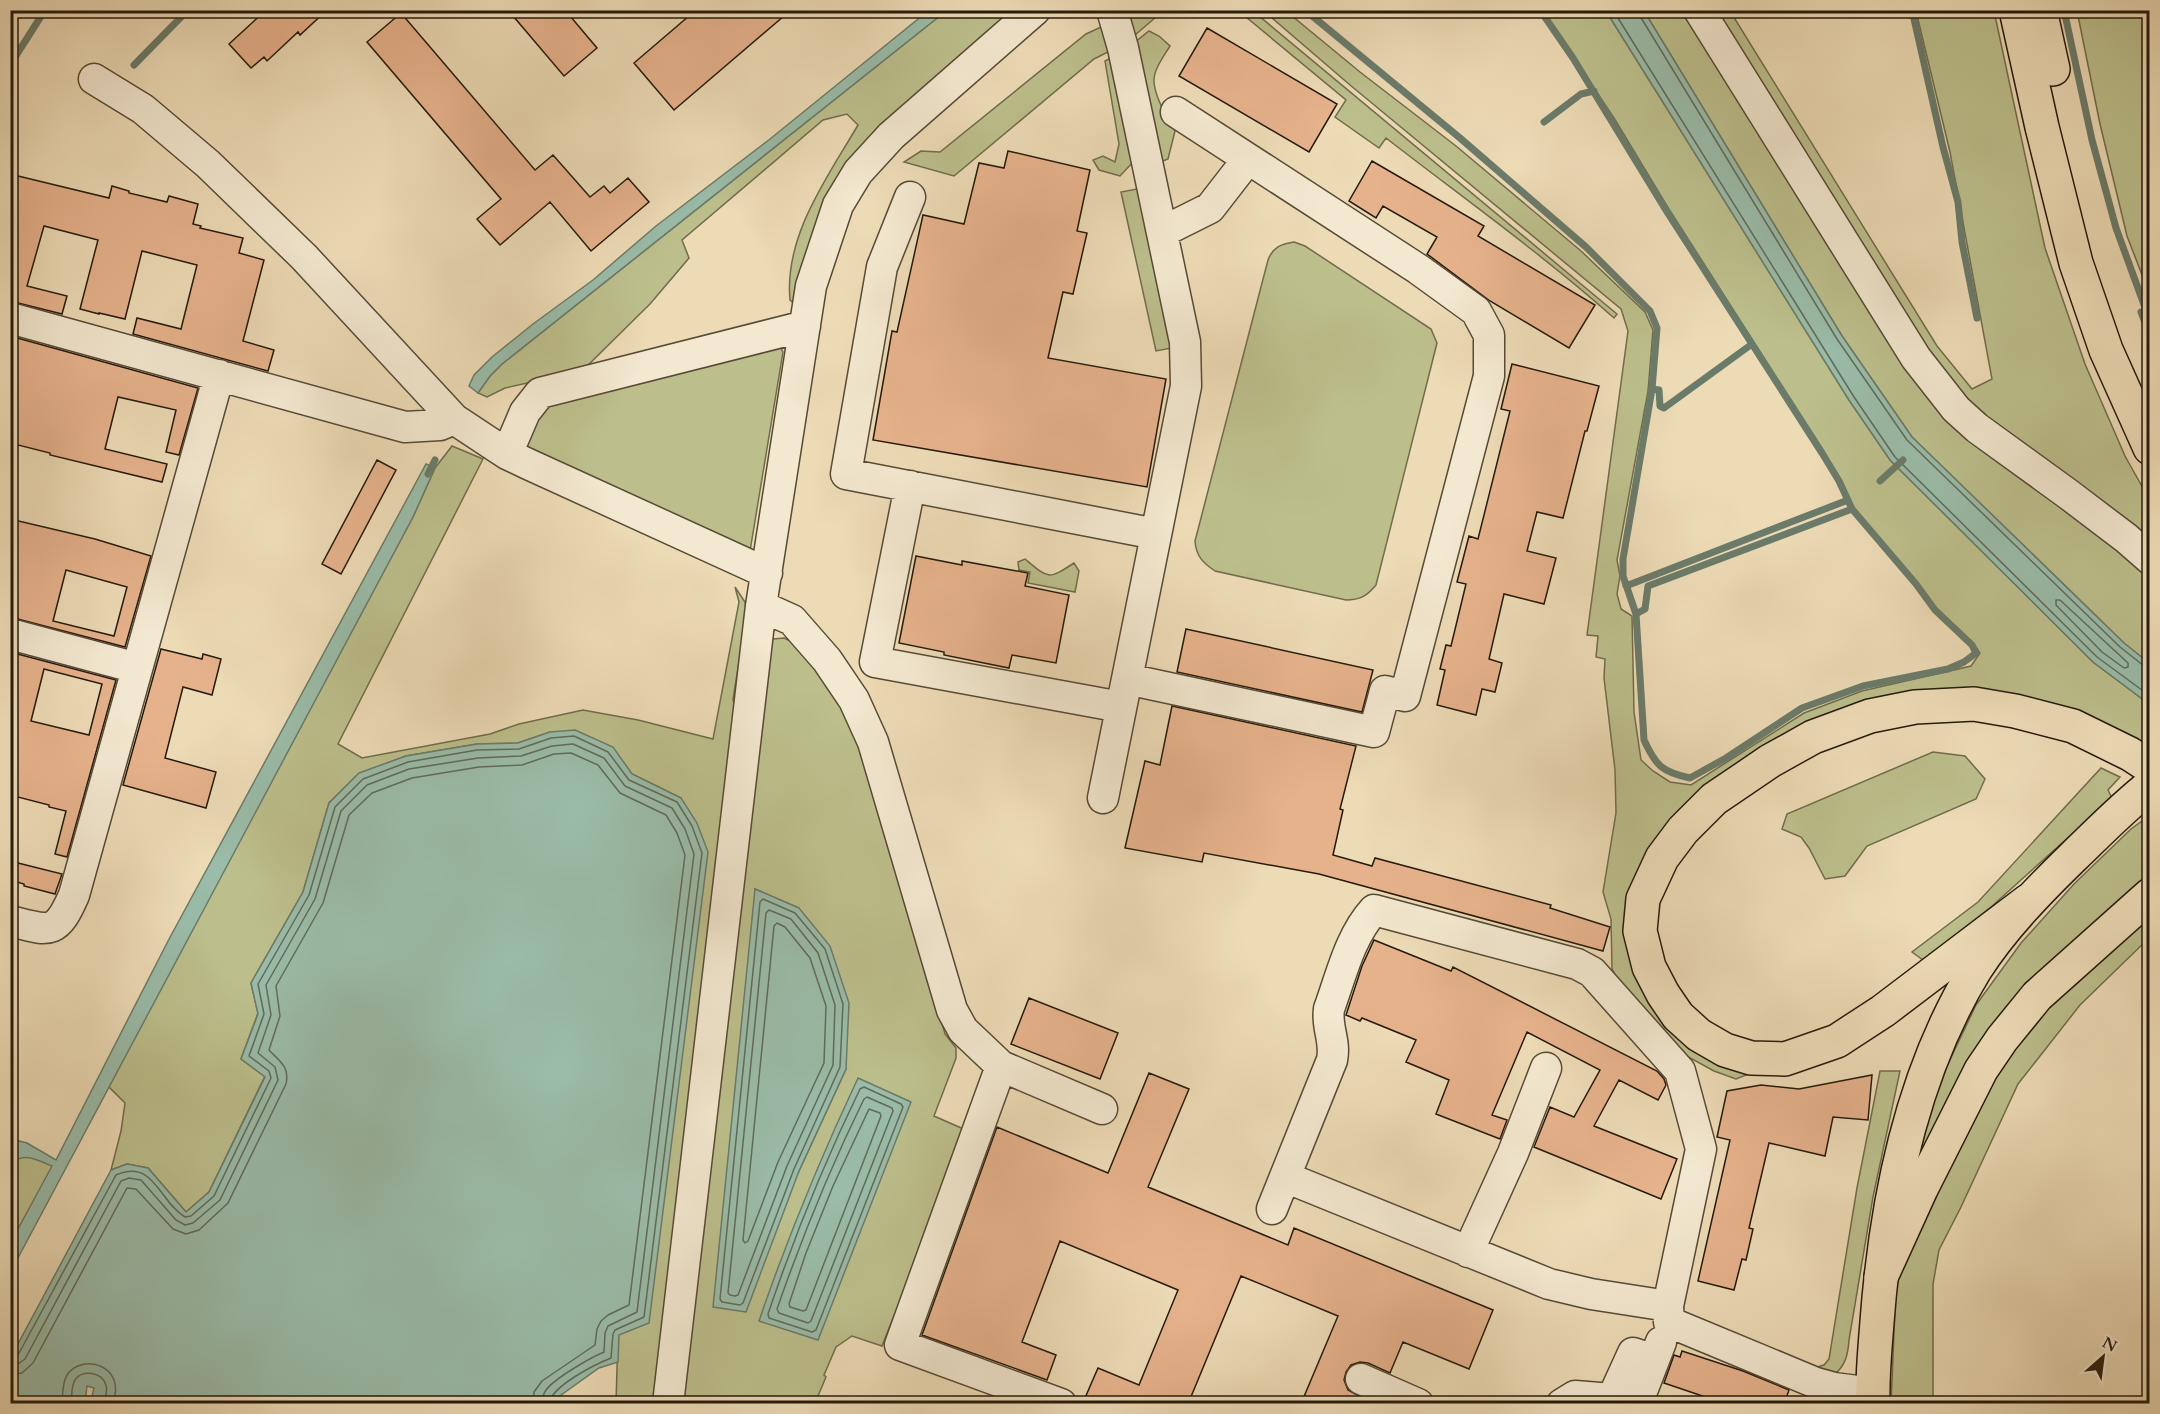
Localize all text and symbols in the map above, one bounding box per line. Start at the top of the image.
north arrow [2073,1327,2133,1387]
text: N [2098,1332,2121,1358]

